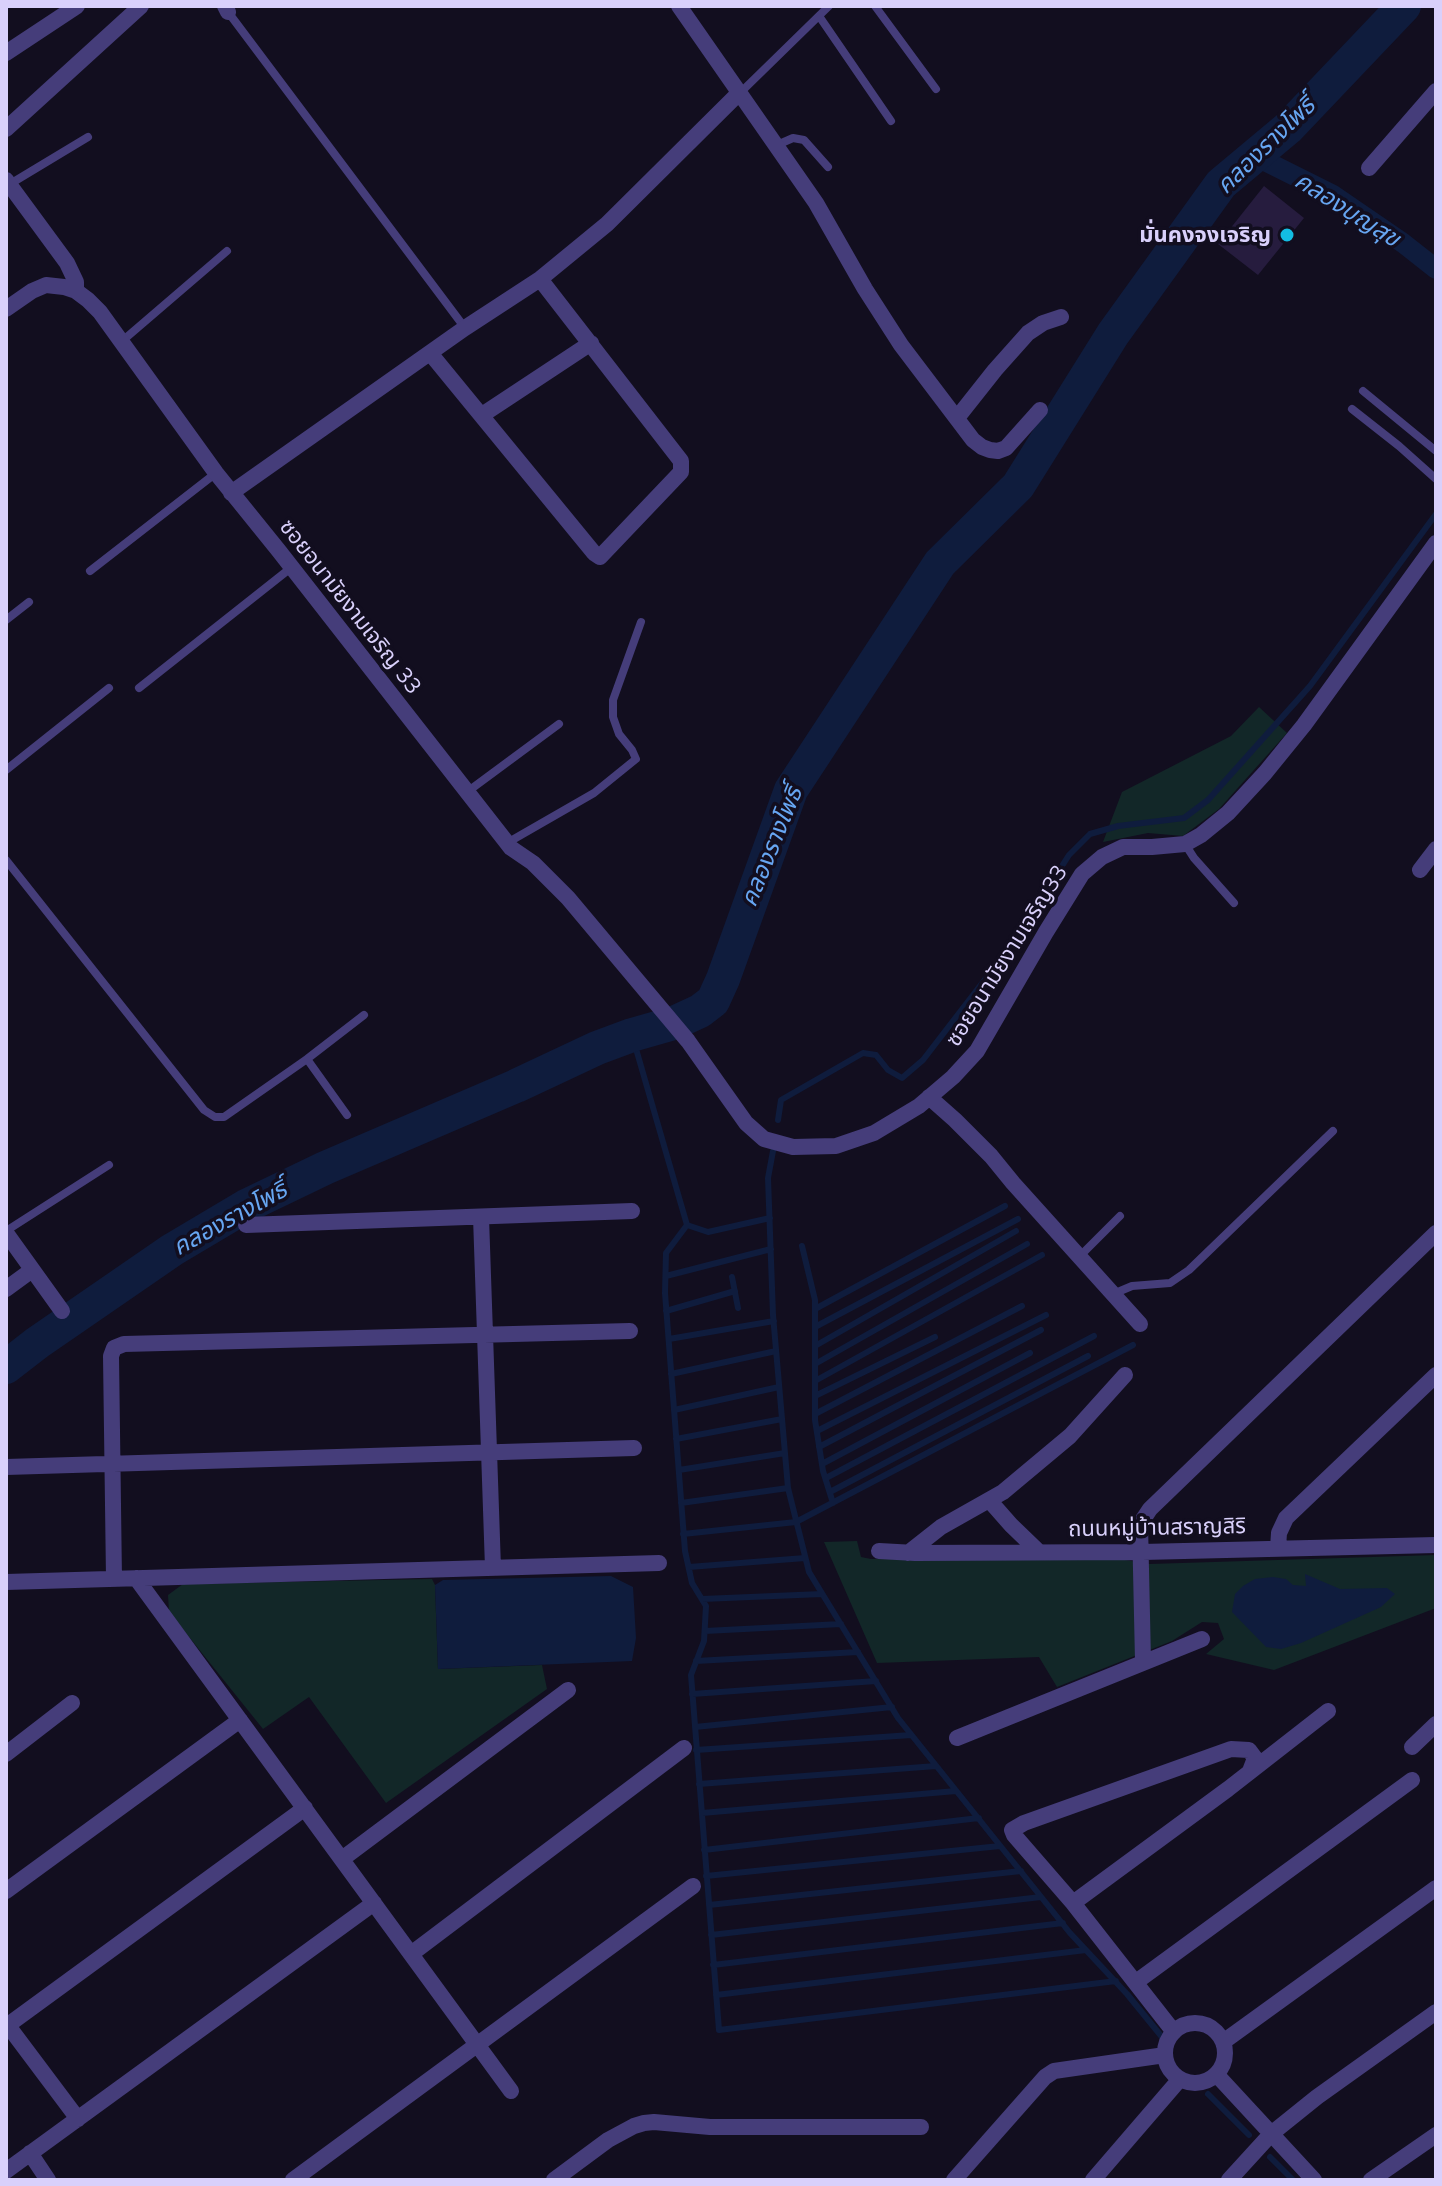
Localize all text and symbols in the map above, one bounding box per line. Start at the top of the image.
water label: คลองรางโพธิ์ [1211,92,1321,200]
water label: คลองบุญสุข [1289,166,1405,254]
place label: มั่นคงจงเจริญ [1139,222,1271,248]
marker: มั่นคงจงเจริญ [1278,226,1296,244]
street label: ซอยอนามัยงามเจริญ 33 [274,514,426,700]
water label: คลองรางโพธิ์ [735,783,809,911]
street label: ซอยอนามัยงามเจริญ33 [941,861,1073,1051]
water label: คลองรางโพธิ์ [168,1176,292,1262]
street label: ถนนหมู่บ้านสราญสิริ [1068,1513,1246,1543]

